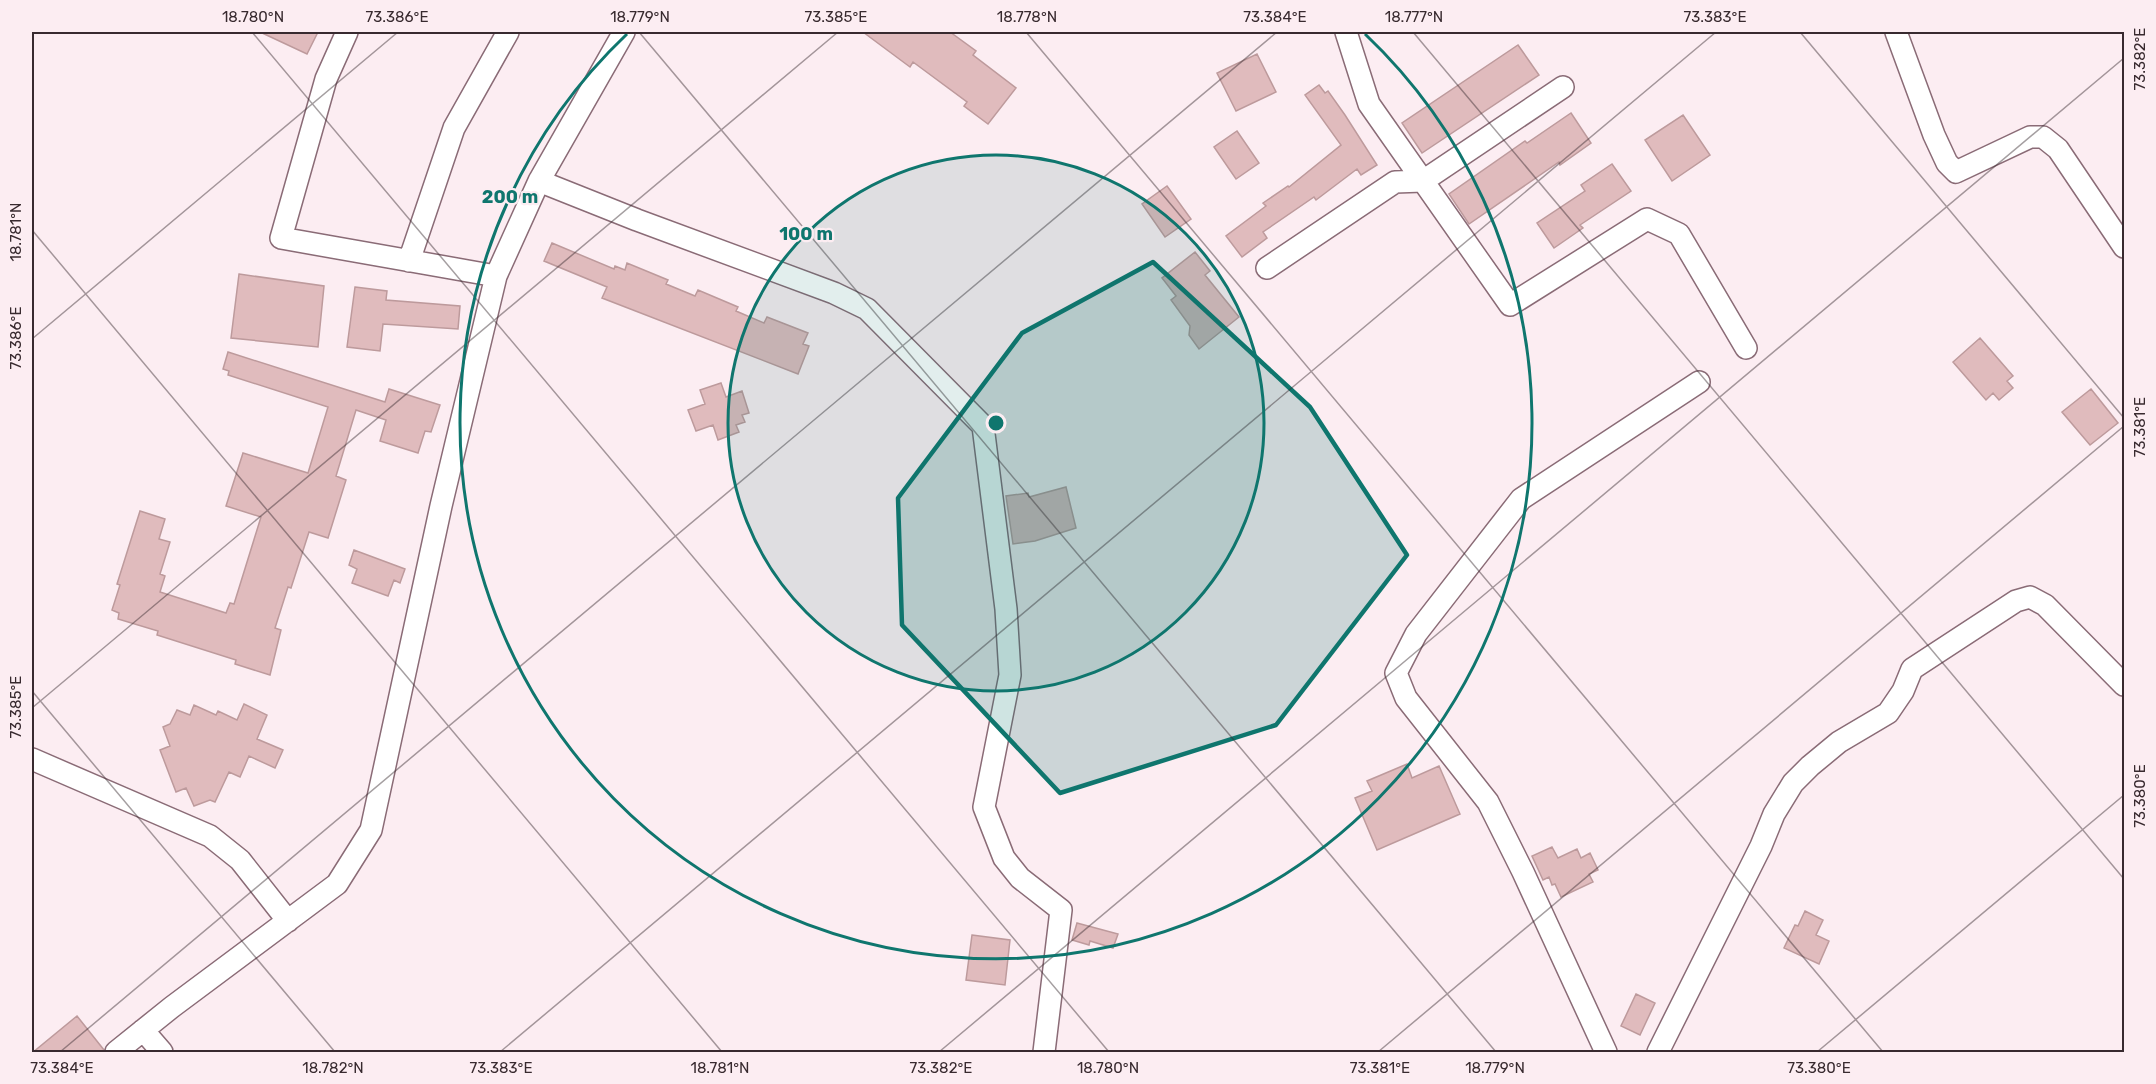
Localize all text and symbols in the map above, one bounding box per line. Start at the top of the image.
text: 18.780°N [222,8,284,26]
text: 73.386°E [365,8,429,26]
text: 18.779°N [610,8,670,26]
text: 73.385°E [805,8,867,26]
text: 18.778°N [997,8,1057,26]
text: 73.384°E [1243,8,1307,26]
text: 18.777°N [1385,8,1443,26]
text: 73.383°E [1684,8,1746,26]
text: 73.382°E [2131,28,2149,90]
text: 200 m [482,186,538,208]
text: 18.781°N [7,202,25,262]
text: 100 m [779,223,833,245]
text: 73.386°E [7,306,25,370]
text: 73.381°E [2131,397,2149,457]
centre of rings [986,413,1006,433]
text: 73.385°E [7,676,25,738]
text: 73.380°E [2131,764,2149,828]
text: 73.384°E [30,1059,94,1077]
text: 18.782°N [302,1059,364,1077]
text: 73.383°E [470,1059,532,1077]
text: 18.781°N [690,1059,750,1077]
text: 73.382°E [910,1059,972,1077]
text: 18.780°N [1077,1059,1139,1077]
text: 73.381°E [1350,1059,1410,1077]
text: 18.779°N [1465,1059,1525,1077]
text: 73.380°E [1787,1059,1851,1077]

